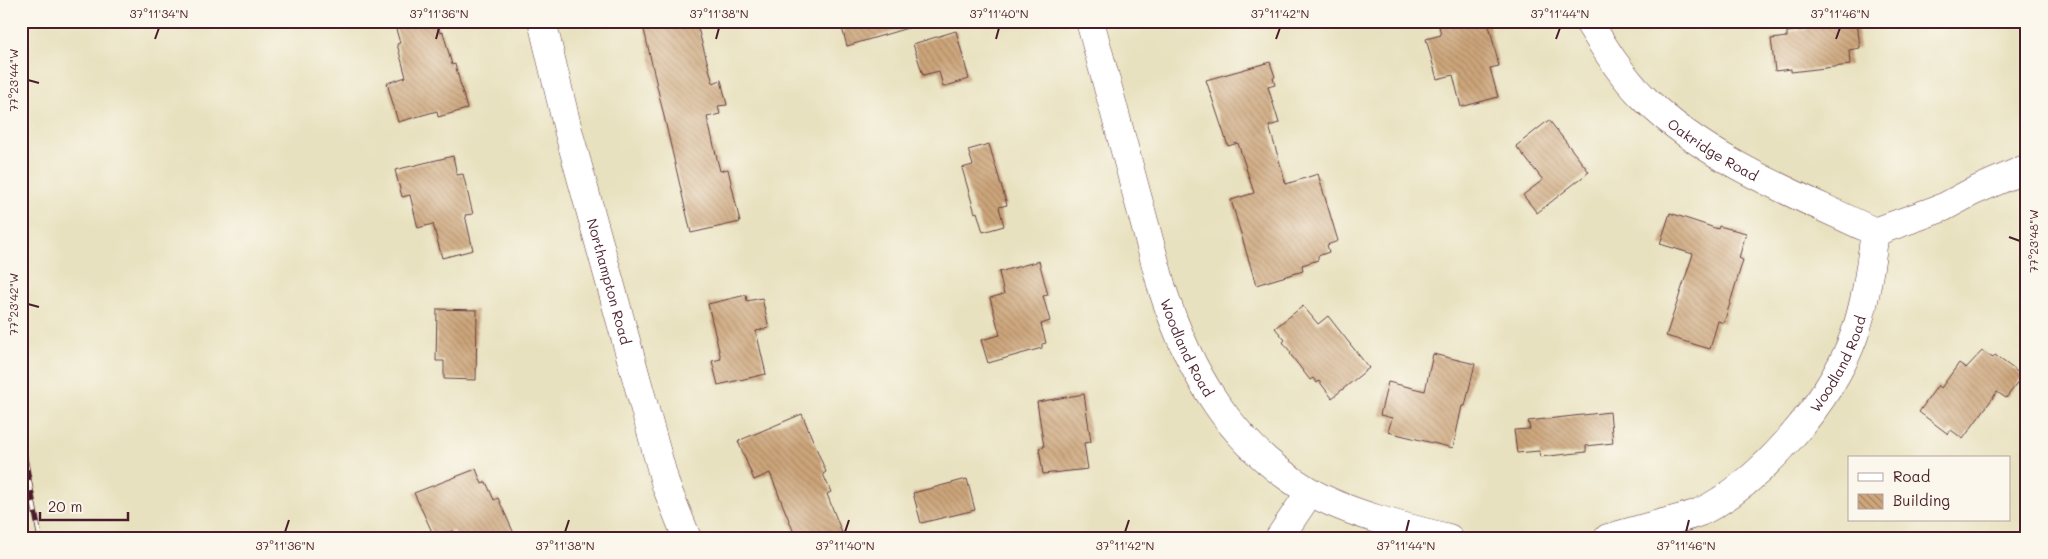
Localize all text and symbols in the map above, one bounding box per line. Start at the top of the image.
text: 37°11'34"N [130,5,188,21]
text: 37°11'36"N [409,5,469,21]
text: 37°11'38"N [689,5,749,21]
text: 37°11'40"N [969,5,1029,21]
text: 37°11'42"N [1251,5,1309,21]
text: 37°11'44"N [1531,5,1589,21]
text: 37°11'46"N [1810,5,1870,21]
text: 77°23'44"W [5,48,21,112]
street label: Oakridge Road [1664,114,1762,185]
text: 77°23'48"W [2025,209,2041,273]
street label: Northampton Road [583,216,636,347]
text: 77°23'42"W [5,273,21,335]
street label: Woodland Road [1157,296,1219,400]
street label: Woodland Road [1805,313,1869,416]
legend [1848,456,2010,522]
text: Road [1893,466,1930,486]
scale bar [40,489,128,521]
text: Building [1893,490,1950,510]
text: 20 m [48,496,82,516]
text: 37°11'36"N [255,537,315,553]
text: 37°11'38"N [535,537,595,553]
text: 37°11'40"N [815,537,875,553]
text: 37°11'42"N [1096,537,1154,553]
text: 37°11'44"N [1377,537,1435,553]
text: 37°11'46"N [1656,537,1716,553]

